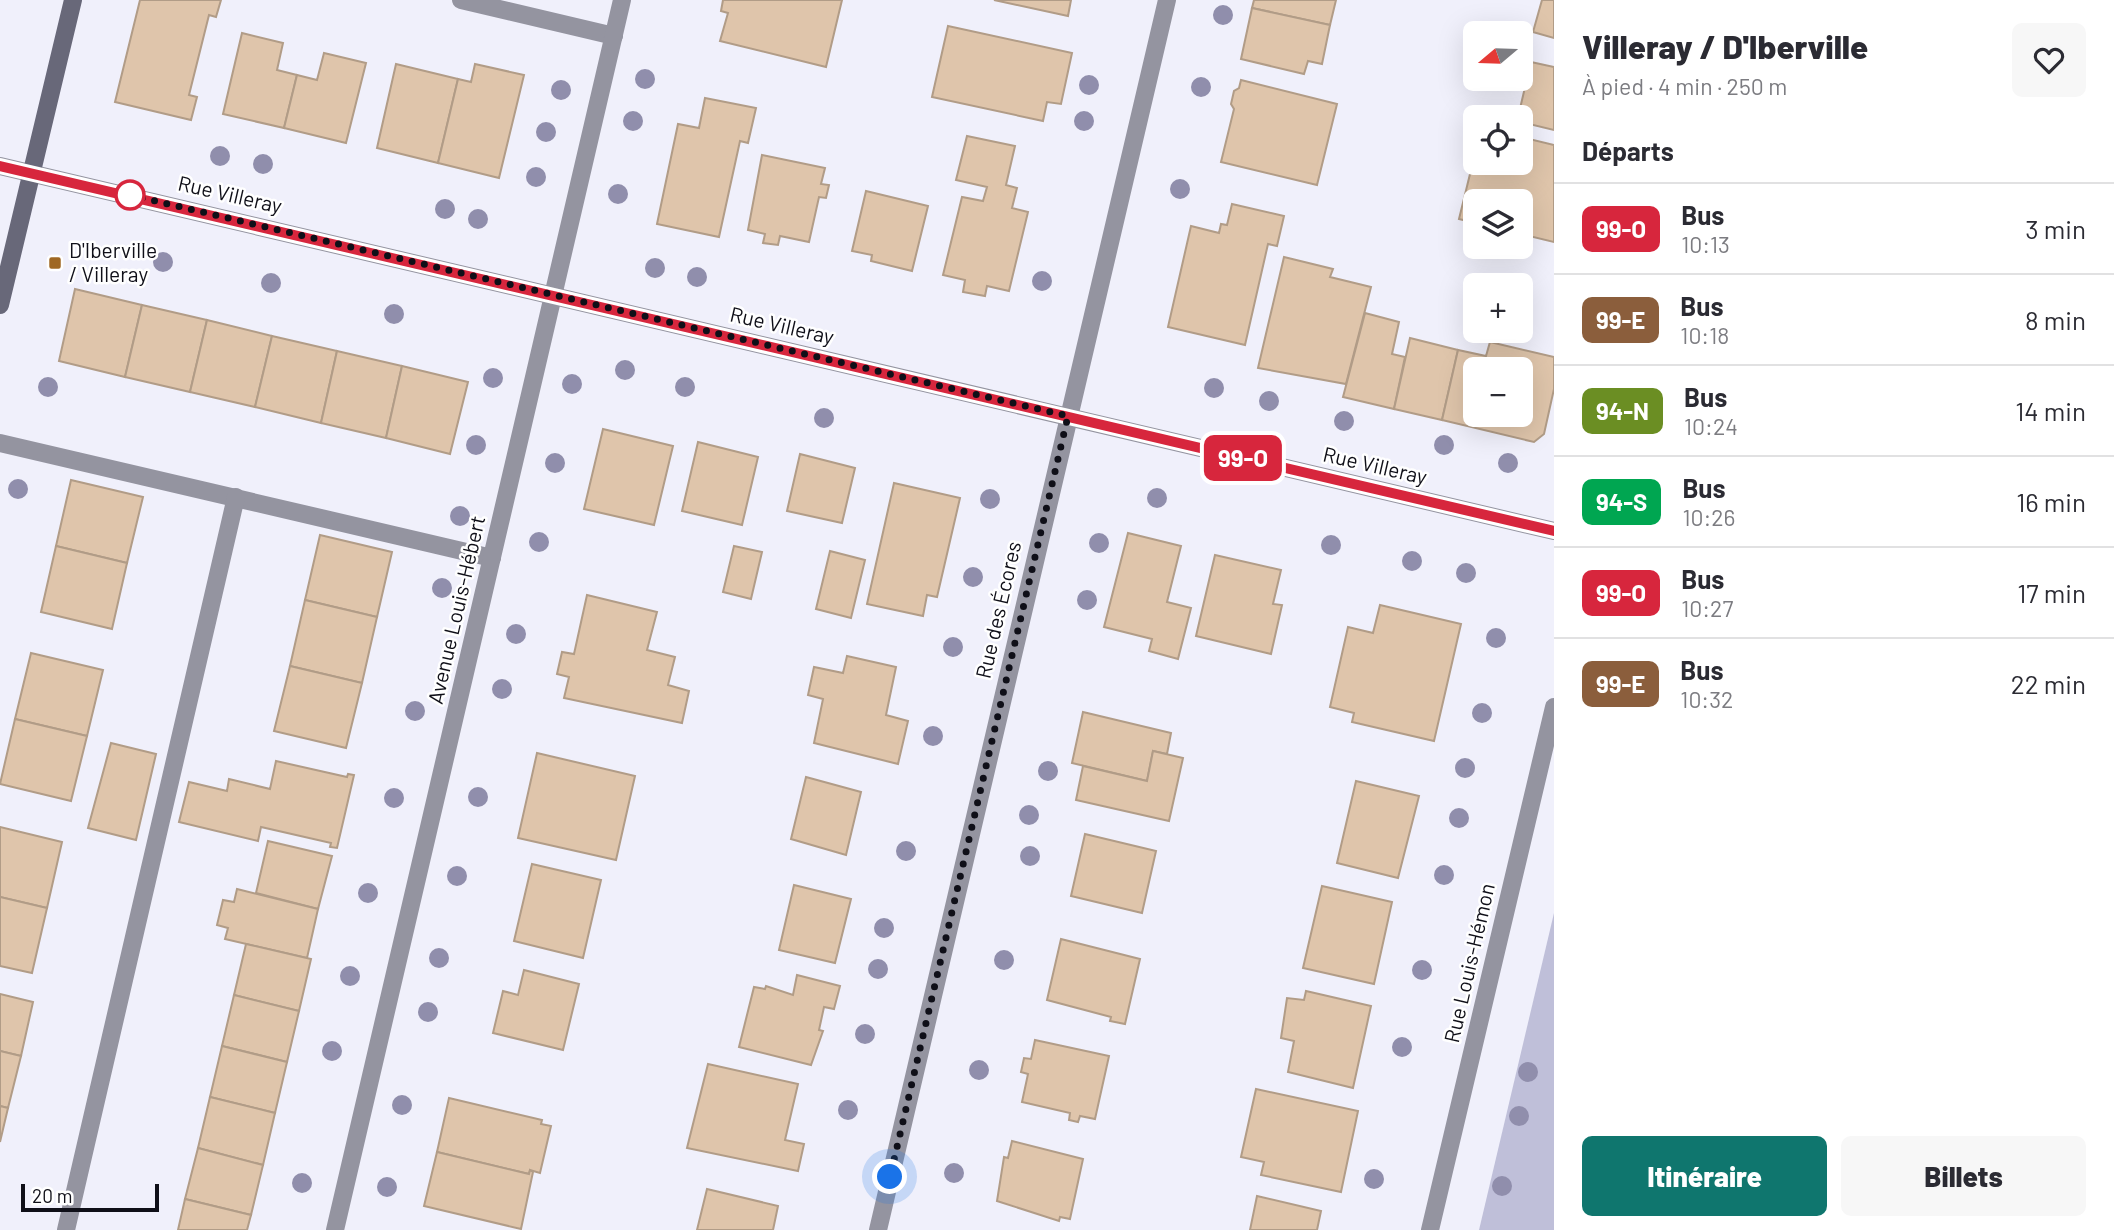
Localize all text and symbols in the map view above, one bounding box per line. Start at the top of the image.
north arrow [1463,21,1533,91]
map controls [1463,21,1533,427]
button: heart [2012,23,2086,97]
text: Villeray / D'Iberville [1582,26,1868,66]
text: À pied · 4 min · 250 m [1582,72,1787,100]
button: locate [1463,105,1533,175]
text: Départs [1582,135,1674,166]
street label: Rue Villeray [176,169,285,218]
unlabelled marker [115,180,145,210]
button: layers [1463,189,1533,259]
text: Bus [1681,199,1724,230]
text: 3 min [2025,213,2086,244]
text: 99-O [1596,214,1646,243]
text: 10:13 [1681,230,1730,258]
place label: D'Iberville / Villeray [69,237,157,286]
marker: D'Iberville / Villeray [47,255,63,271]
button: + [1463,273,1533,343]
text: Bus [1680,290,1724,321]
street label: Rue Villeray [728,300,837,349]
text: 8 min [2025,304,2086,335]
text: 99-E [1596,305,1645,334]
text: 10:18 [1680,321,1729,349]
button: − [1463,357,1533,427]
text: Bus [1684,381,1727,412]
text: 14 min [2015,395,2086,426]
text: 94-N [1596,396,1649,425]
text: 10:24 [1684,412,1738,440]
line badge: 99-O [1194,435,1292,481]
street label: Rue Villeray [1321,440,1430,489]
text: 99-O [1218,443,1268,472]
text: Bus [1682,472,1726,503]
text: 16 min [2016,486,2086,517]
text: 94-S [1596,487,1647,516]
text: 10:26 [1682,503,1735,531]
street label: Avenue Louis-Hébert [422,513,489,706]
street label: Rue des Écores [970,539,1025,681]
text: Bus [1681,563,1724,594]
text: 17 min [2017,577,2086,608]
text: 99-O [1596,578,1646,607]
text: 10:27 [1681,594,1733,622]
text: Bus [1680,654,1724,685]
text: 22 min [2011,668,2086,699]
text: 99-E [1596,669,1645,698]
text: 10:32 [1680,685,1733,713]
street label: Rue Louis-Hémon [1438,881,1499,1045]
button: Itinéraire [1582,1136,1827,1216]
button: Billets [1841,1136,2086,1216]
your location [872,1159,907,1194]
scale bar [21,1181,159,1213]
text: 20 m [32,1184,72,1207]

